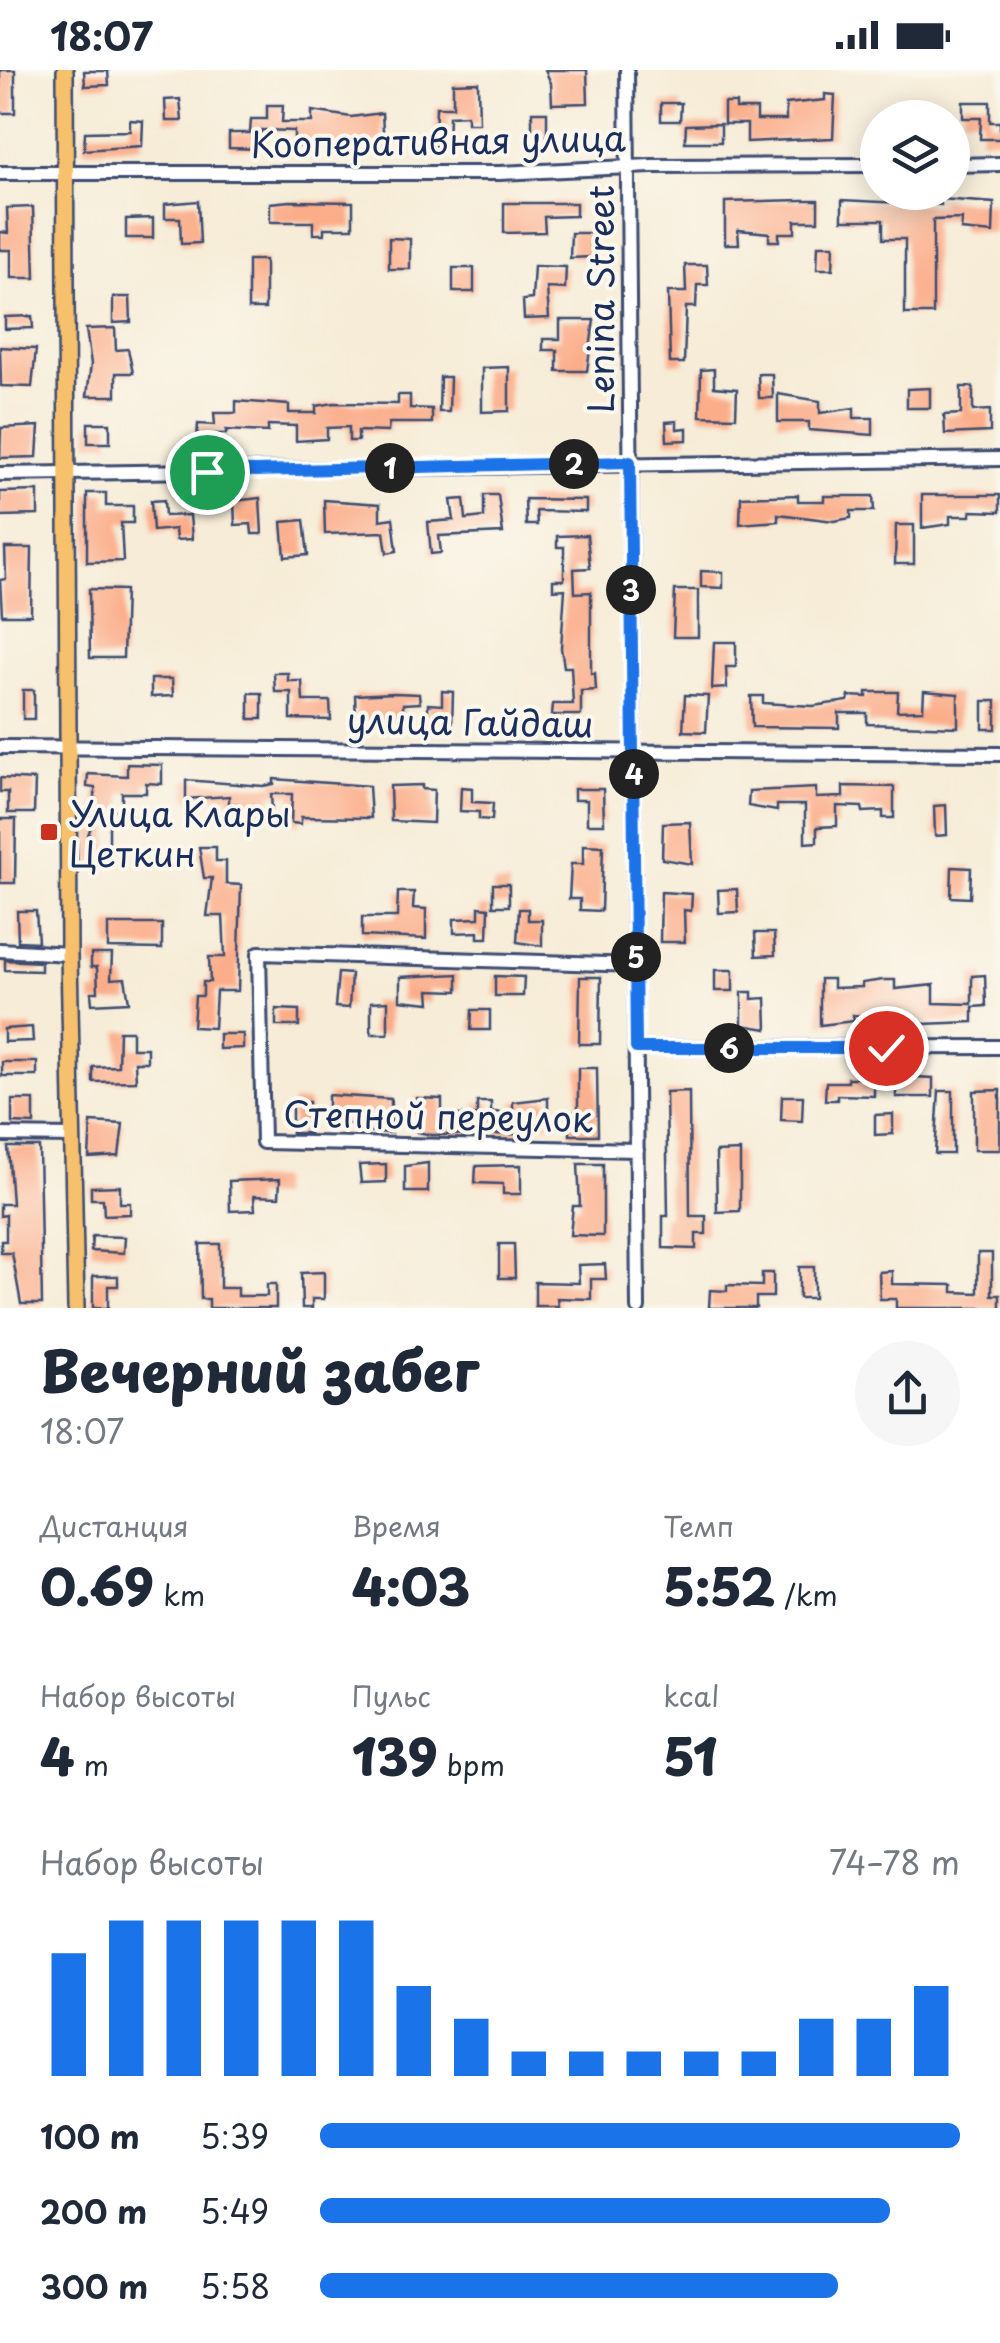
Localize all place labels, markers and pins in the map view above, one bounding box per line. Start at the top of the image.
pin [165,430,250,515]
pin: 2 [549,439,599,489]
pin: 1 [365,443,415,493]
pin: 3 [606,565,656,615]
pin: 4 [609,749,659,799]
place label: Улица Клары Цеткин [69,786,290,879]
marker: Улица Клары Цеткин [38,821,60,843]
pin: 5 [611,932,661,982]
pin [844,1006,929,1091]
pin: 6 [704,1023,754,1073]

